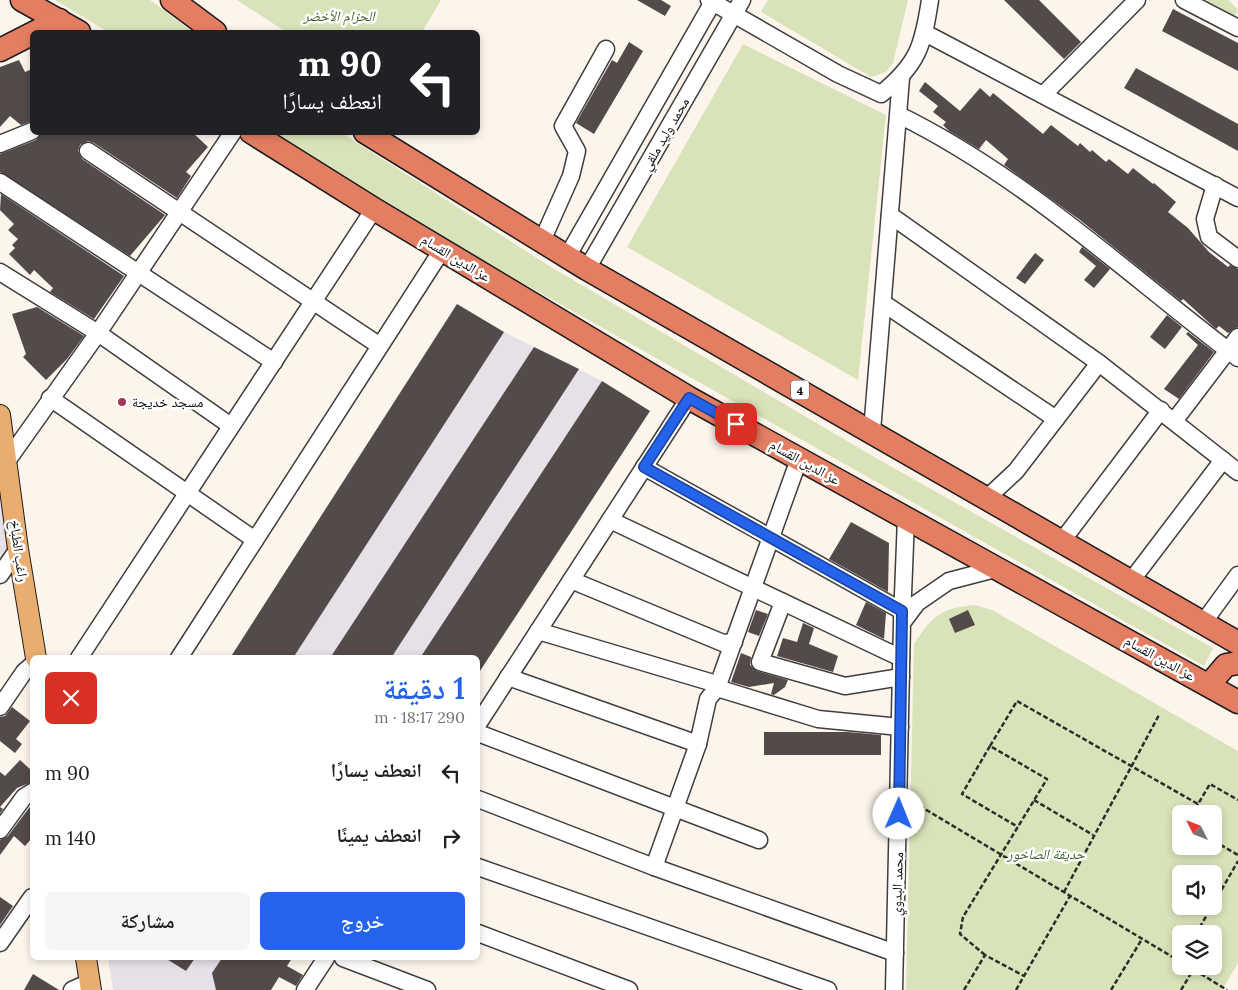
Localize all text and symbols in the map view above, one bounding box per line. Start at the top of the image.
park label: الحزام الأخضر [302,7,376,26]
text: 90 m [298,41,382,86]
icon: left [400,50,465,115]
text: انعطف يسارًا [283,87,382,115]
street label: محمد وليد ملقي [637,94,695,175]
street label: عز الدين القسام [418,230,494,287]
road number: 4 [791,380,809,400]
place label: مسجد خديجة [132,393,203,411]
marker: مسجد خديجة [116,396,128,408]
pin [715,403,757,445]
icon: arrive [722,410,750,438]
street label: عز الدين القسام [766,435,843,490]
street label: راغب الطباخ [5,519,32,583]
street label: عز الدين القسام [1121,631,1198,686]
text: 1 دقيقة [383,669,465,707]
button: close [45,672,97,724]
text: 290 m · 18:17 [374,707,465,727]
text: انعطف يسارًا [331,758,422,782]
icon: left [437,759,465,787]
text: 90 m [45,761,90,785]
position arrow [872,787,924,839]
north arrow [1172,805,1222,855]
map controls [1172,805,1222,975]
text: انعطف يمينًا [336,823,422,847]
icon: right [437,824,465,852]
text: 140 m [45,826,96,850]
park label: حديقة الصاخور [1006,845,1086,863]
street label: محمد البدوي [887,852,910,916]
button: sound [1172,865,1222,915]
button: مشاركة [45,892,250,950]
button: خروج [260,892,465,950]
button: layers [1172,925,1222,975]

